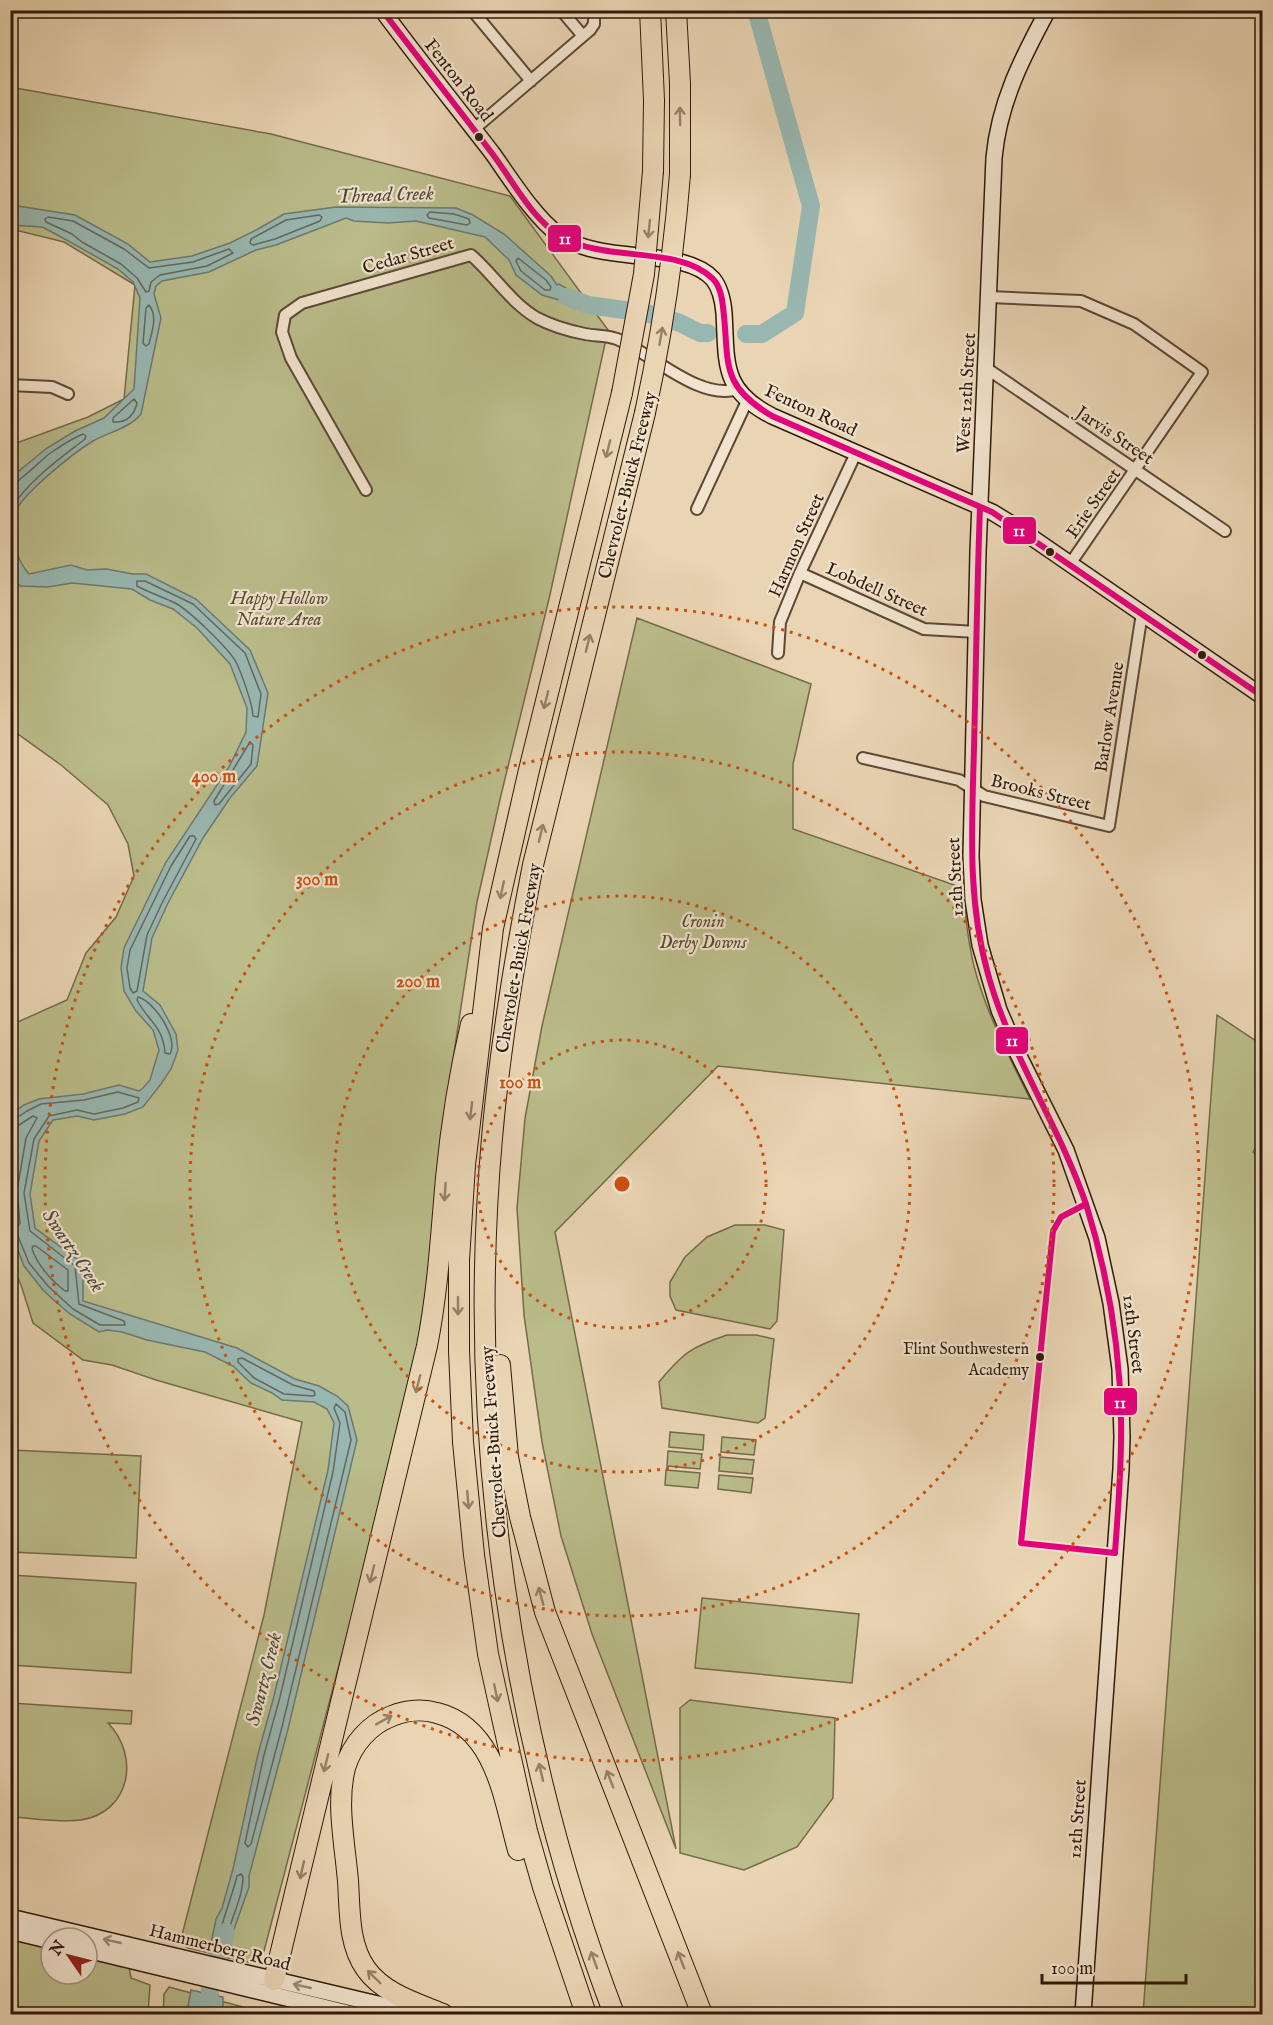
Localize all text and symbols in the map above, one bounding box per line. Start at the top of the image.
street label: Fenton Road [418,35,498,127]
one-way arrow [674,106,686,126]
unlabelled marker [473,131,485,143]
water label: Thread Creek [336,181,434,210]
one-way arrow [643,219,654,239]
line badge: 11 [547,224,582,253]
text: 11 [559,230,571,250]
street label: Cedar Street [360,232,457,280]
one-way arrow [656,326,667,346]
street label: West 12th Street [953,332,982,454]
street label: Fenton Road [761,380,860,443]
street label: Chevrolet-Buick Freeway [594,389,663,581]
street label: Jarvis Street [1069,401,1158,471]
one-way arrow [602,440,614,459]
street label: Erie Street [1062,464,1127,544]
street label: Harmon Street [764,490,831,601]
line badge: 11 [1002,516,1037,545]
text: 11 [1013,522,1025,542]
unlabelled marker [1044,546,1056,558]
street label: Lobdell Street [822,558,931,623]
park label: Happy Hollow Nature Area [229,588,328,632]
one-way arrow [582,634,594,653]
unlabelled marker [1196,649,1208,661]
street label: Barlow Avenue [1090,660,1131,774]
one-way arrow [540,690,552,709]
text: 400 m [192,766,236,789]
street label: Brooks Street [988,770,1093,817]
one-way arrow [536,824,548,843]
street label: 12th Street [943,837,970,917]
street label: Chevrolet-Buick Freeway [491,861,548,1055]
text: 300 m [296,869,338,892]
one-way arrow [495,880,507,899]
park label: Cronin Derby Downs [659,911,747,955]
text: 200 m [396,971,440,994]
line badge: 11 [995,1026,1029,1055]
text: 11 [1006,1032,1018,1052]
text: 100 m [499,1072,541,1095]
one-way arrow [465,1101,476,1121]
centre of rings [612,1174,632,1194]
one-way arrow [439,1181,450,1201]
water label: Swartz Creek [36,1204,110,1297]
street label: 12th Street [1116,1293,1149,1375]
one-way arrow [452,1295,464,1315]
place label: Flint Southwestern Academy [903,1340,1029,1381]
street label: Chevrolet-Buick Freeway [476,1345,513,1539]
marker: Flint Southwestern Academy [1034,1351,1046,1363]
one-way arrow [411,1375,423,1394]
line badge: 11 [1103,1387,1138,1416]
text: 11 [1114,1394,1126,1414]
one-way arrow [463,1490,474,1510]
one-way arrow [365,1564,377,1583]
one-way arrow [534,1587,546,1606]
water label: Swartz Creek [241,1630,288,1729]
one-way arrow [491,1683,502,1702]
one-way arrow [374,1714,392,1725]
one-way arrow [319,1754,331,1773]
one-way arrow [534,1763,546,1782]
one-way arrow [603,1770,614,1788]
street label: 12th Street [1064,1779,1093,1860]
one-way arrow [295,1860,307,1879]
street label: Hammerberg Road [147,1920,293,1977]
north arrow [39,1926,99,1986]
one-way arrow [102,1934,121,1946]
text: N [46,1937,71,1961]
scale bar [1042,1947,1186,1985]
one-way arrow [588,1951,599,1969]
one-way arrow [675,1951,686,1970]
text: 100 m [1051,1958,1093,1981]
one-way arrow [367,1970,382,1984]
one-way arrow [292,1980,311,1992]

